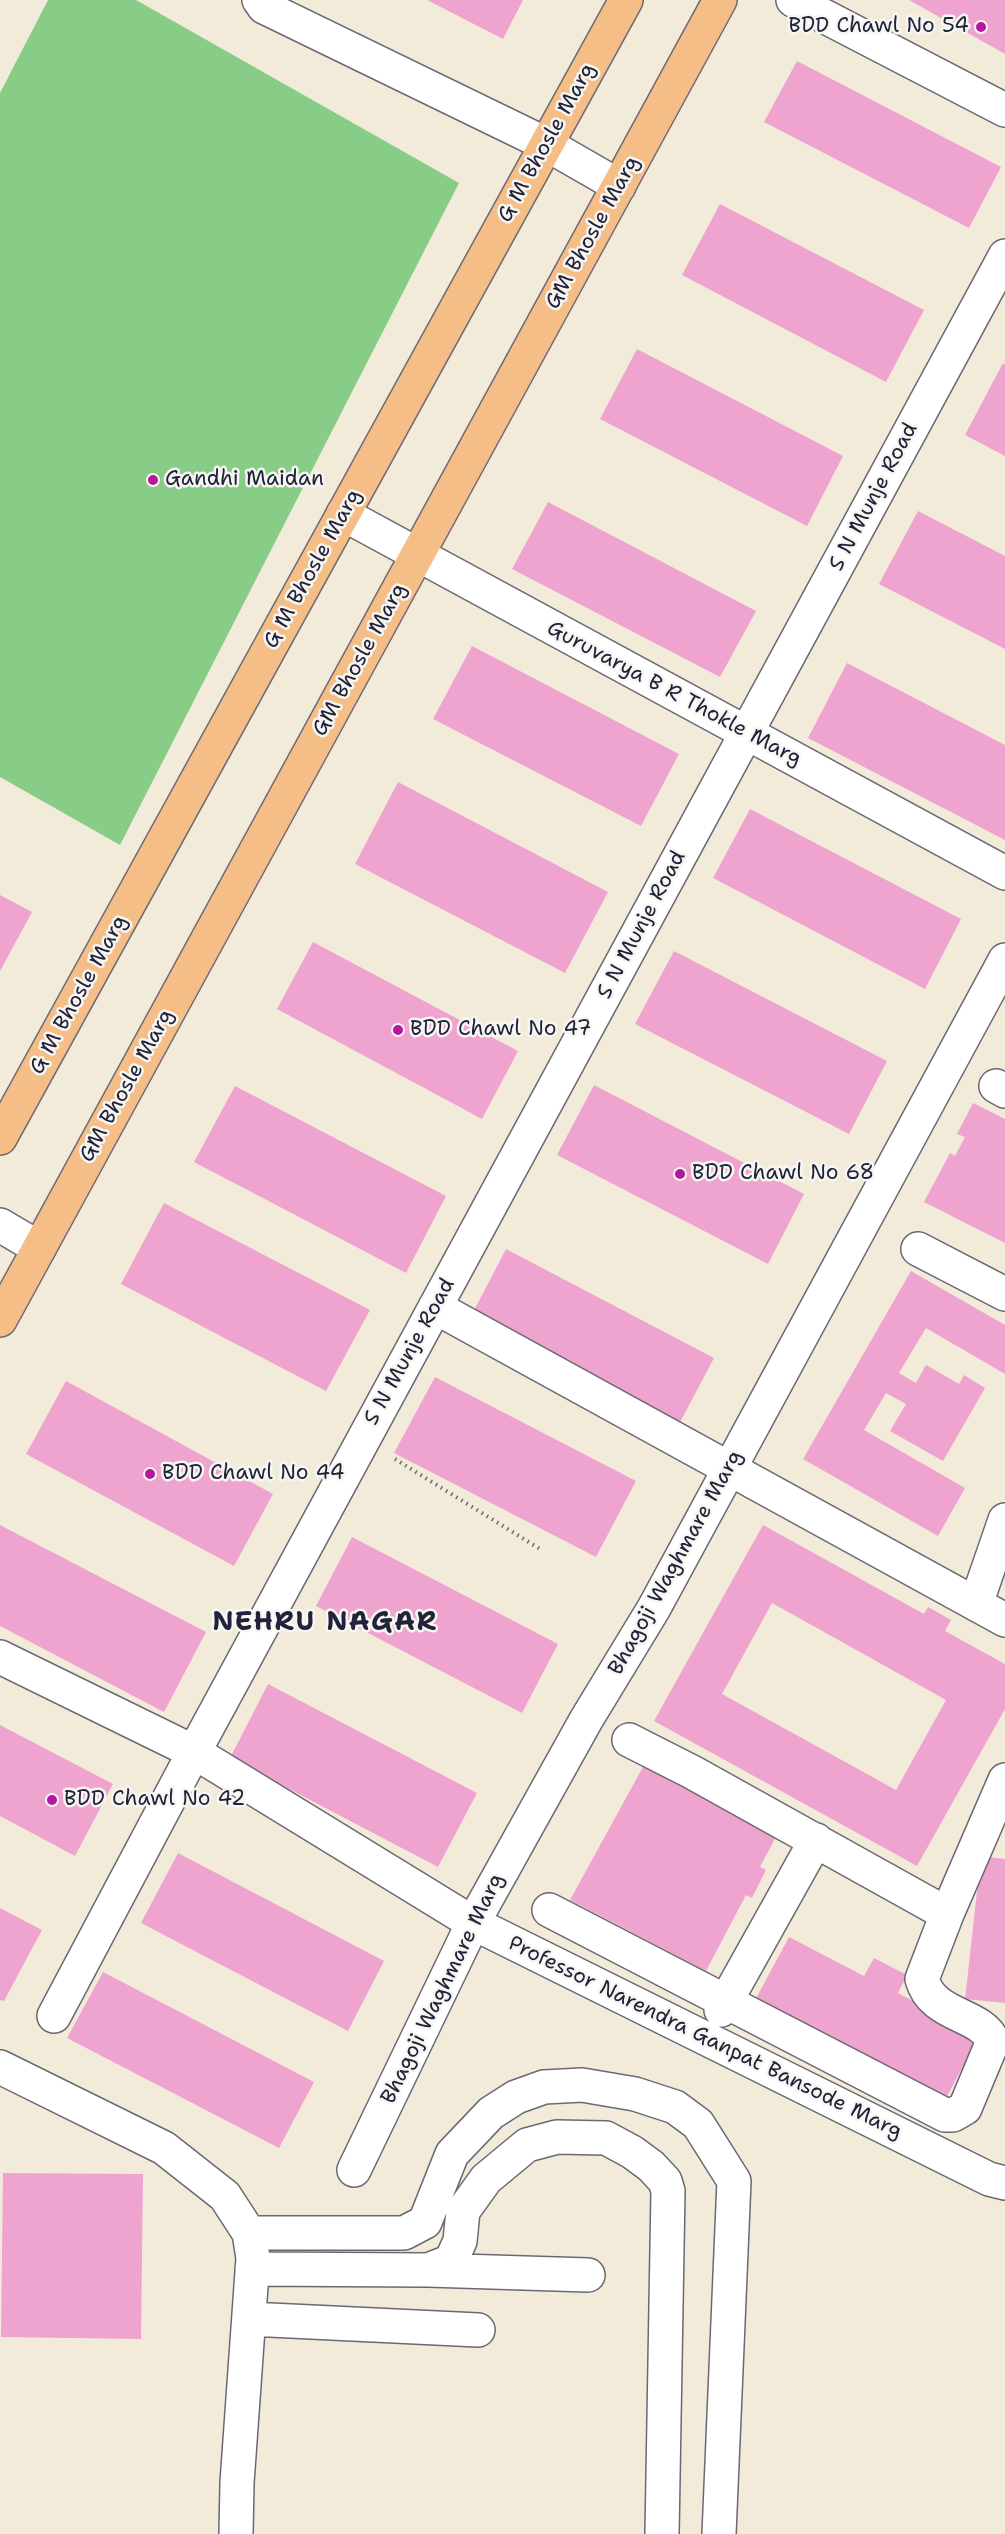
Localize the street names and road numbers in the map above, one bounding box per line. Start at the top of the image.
street label: G M Bhosle Marg [493,59,601,227]
street label: GM Bhosle Marg [541,152,645,314]
street label: S N Munje Road [824,419,924,575]
street label: G M Bhosle Marg [259,485,367,653]
street label: GM Bhosle Marg [308,579,412,741]
street label: Guruvarya B R Thokle Marg [542,616,806,772]
street label: S N Munje Road [592,847,692,1003]
street label: G M Bhosle Marg [25,911,133,1079]
street label: GM Bhosle Marg [75,1005,179,1167]
street label: S N Munje Road [359,1274,461,1430]
street label: Bhagoji Waghmare Marg [604,1446,748,1680]
street label: Bhagoji Waghmare Marg [376,1870,510,2108]
street label: Professor Narendra Ganpat Bansode Marg [504,1931,906,2145]

